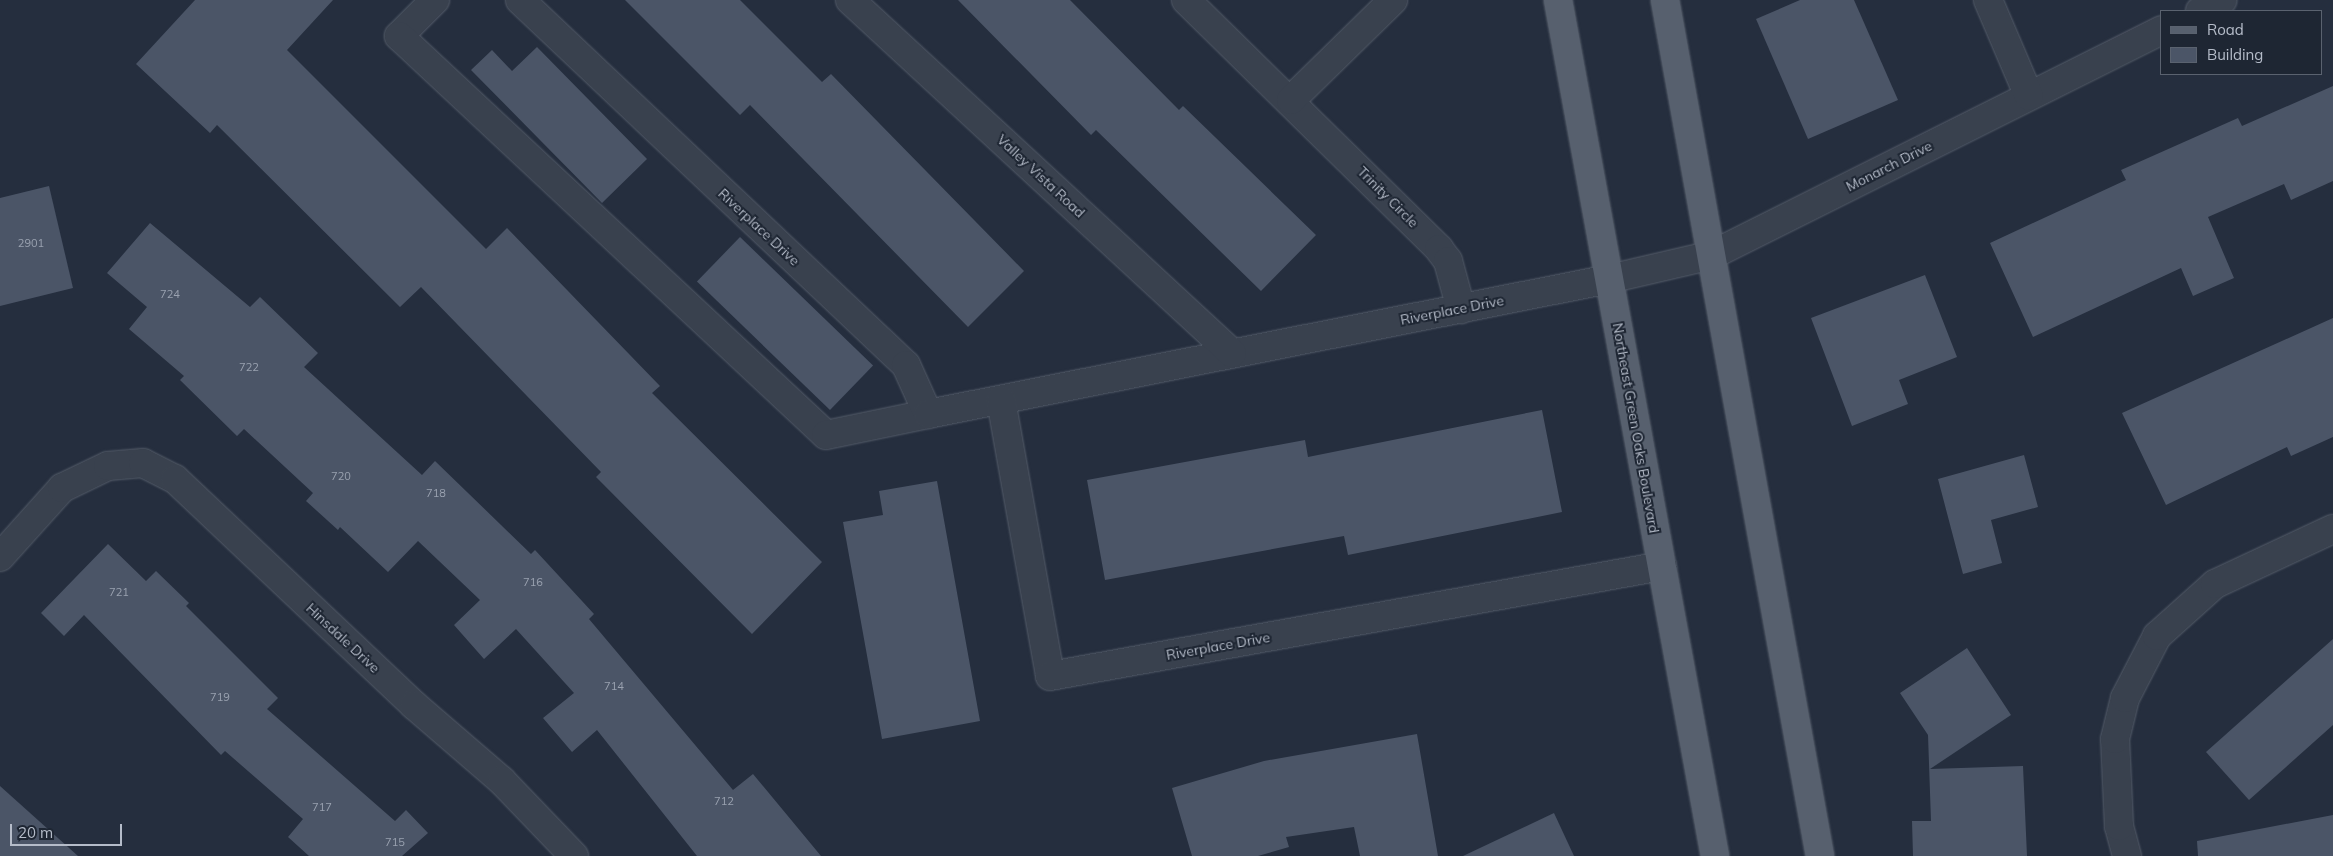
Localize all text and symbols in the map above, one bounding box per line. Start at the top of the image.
legend [2160,10,2323,75]
text: Road [2207,20,2244,39]
text: Building [2207,45,2263,64]
street label: Valley Vista Road [994,131,1088,221]
street label: Monarch Drive [1843,137,1935,195]
street label: Trinity Circle [1354,163,1422,231]
street label: Riverplace Drive [715,185,803,269]
house number: 2901 [18,236,44,250]
house number: 724 [160,287,180,301]
street label: Riverplace Drive [1399,292,1505,328]
street label: Northeast Green Oaks Boulevard [1609,322,1663,534]
house number: 722 [239,360,259,374]
house number: 720 [331,469,351,483]
house number: 718 [426,486,446,500]
house number: 716 [523,575,543,589]
house number: 721 [109,585,129,599]
street label: Hinsdale Drive [303,600,383,676]
street label: Riverplace Drive [1165,629,1271,663]
house number: 714 [604,679,624,693]
house number: 719 [210,690,230,704]
house number: 712 [714,794,734,808]
house number: 717 [312,800,332,814]
scale bar [12,814,125,846]
text: 20 m [18,823,53,842]
house number: 715 [385,835,405,849]

